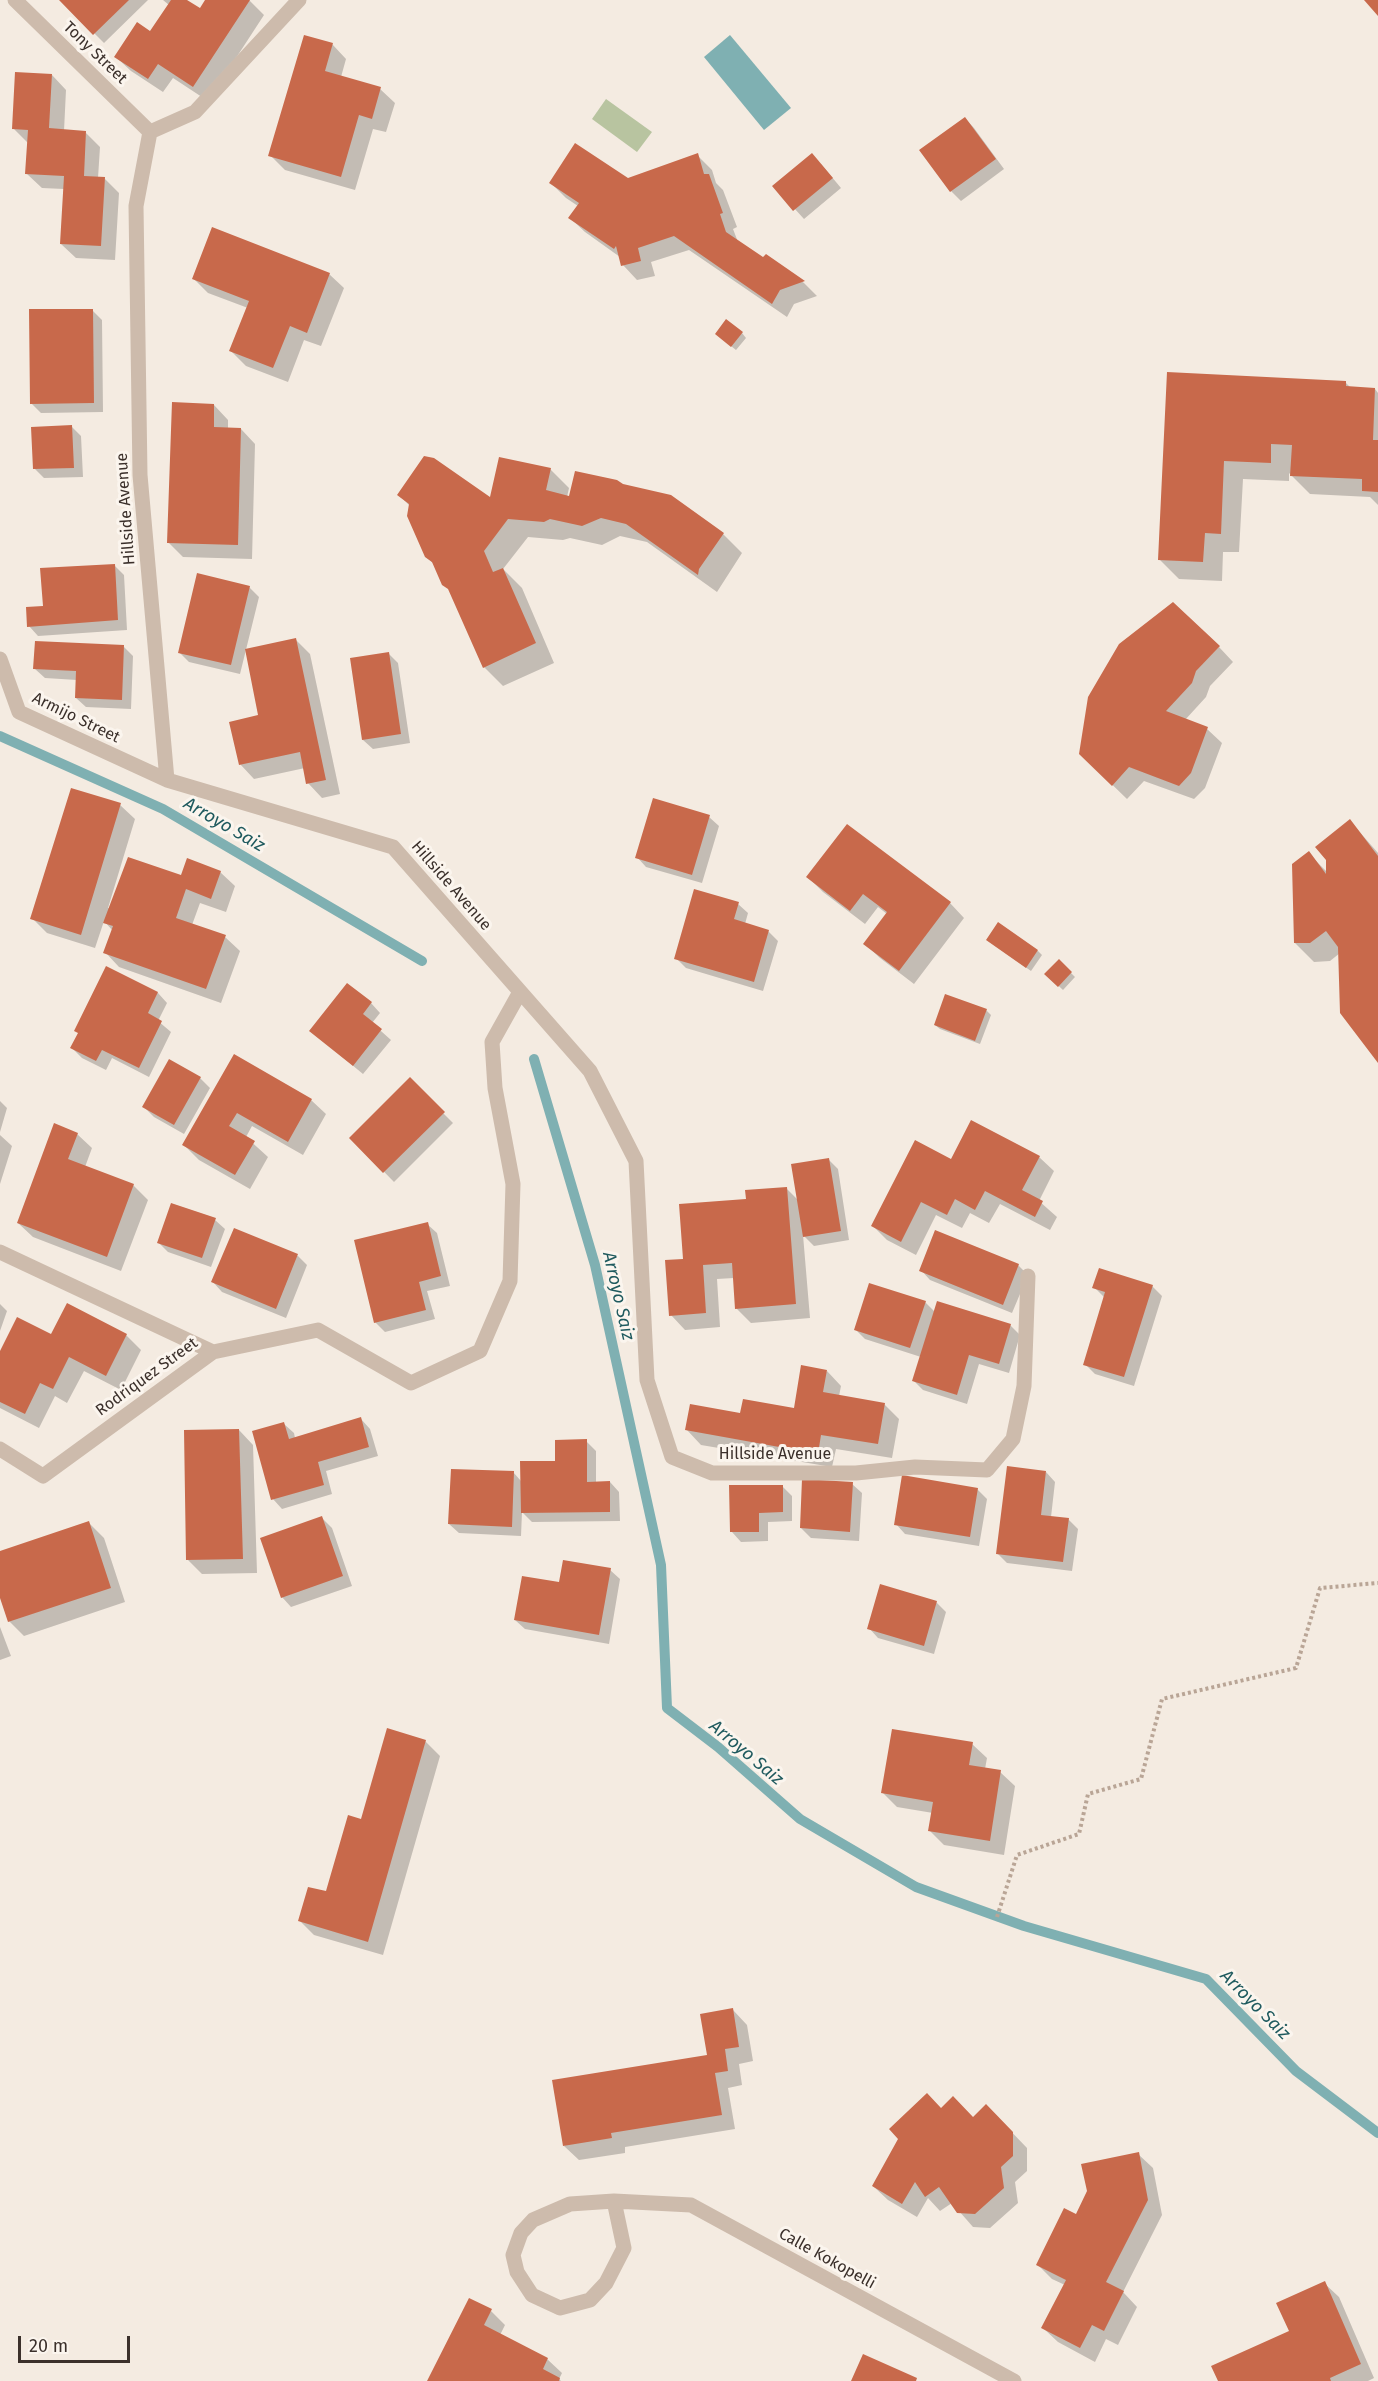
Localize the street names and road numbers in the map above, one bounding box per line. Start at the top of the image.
street label: Tony Street [59,18,131,88]
street label: Hillside Avenue [113,452,139,566]
street label: Armijo Street [29,689,123,747]
street label: Hillside Avenue [407,837,495,935]
street label: Rodriquez Street [92,1334,202,1420]
street label: Hillside Avenue [719,1445,831,1465]
street label: Calle Kokopelli [775,2225,879,2293]

